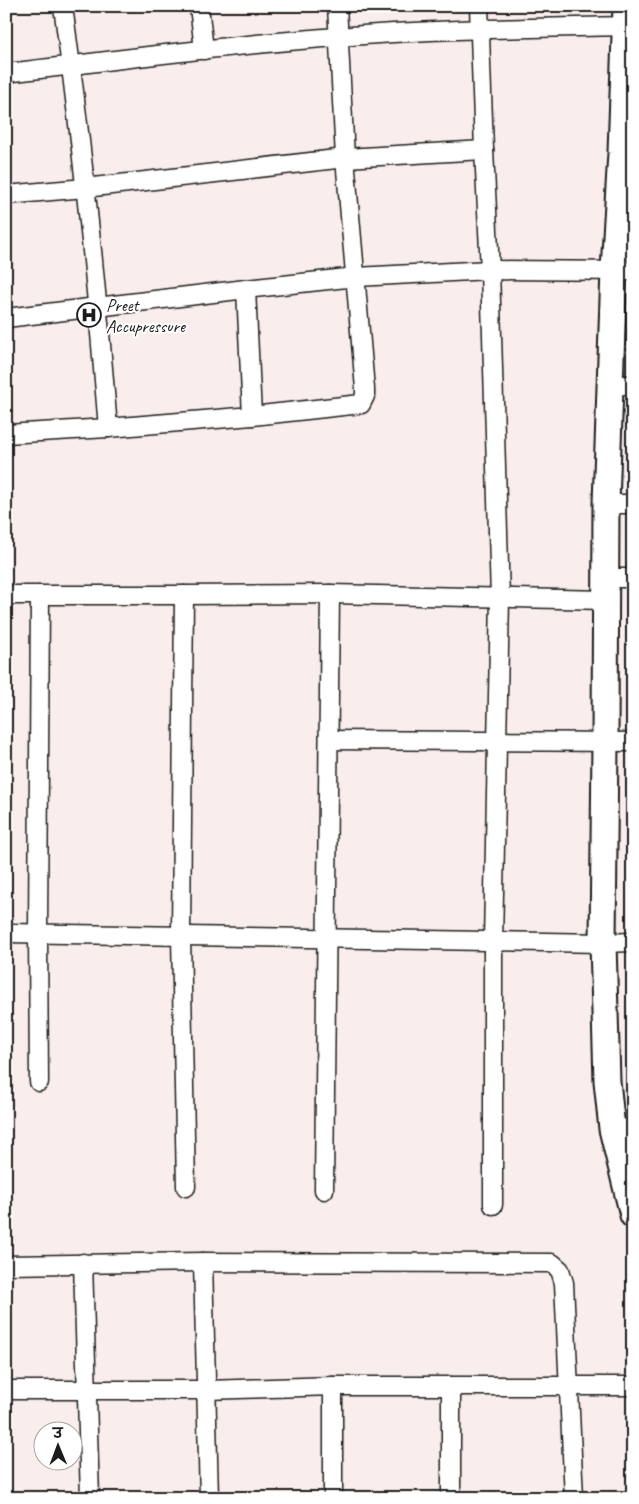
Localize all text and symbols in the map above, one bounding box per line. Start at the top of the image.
place label: Preet Accupressure [106,294,186,337]
hospital icon: Preet Accupressure [76,302,102,328]
north arrow [32,1422,82,1472]
text: उ [51,1425,64,1442]

